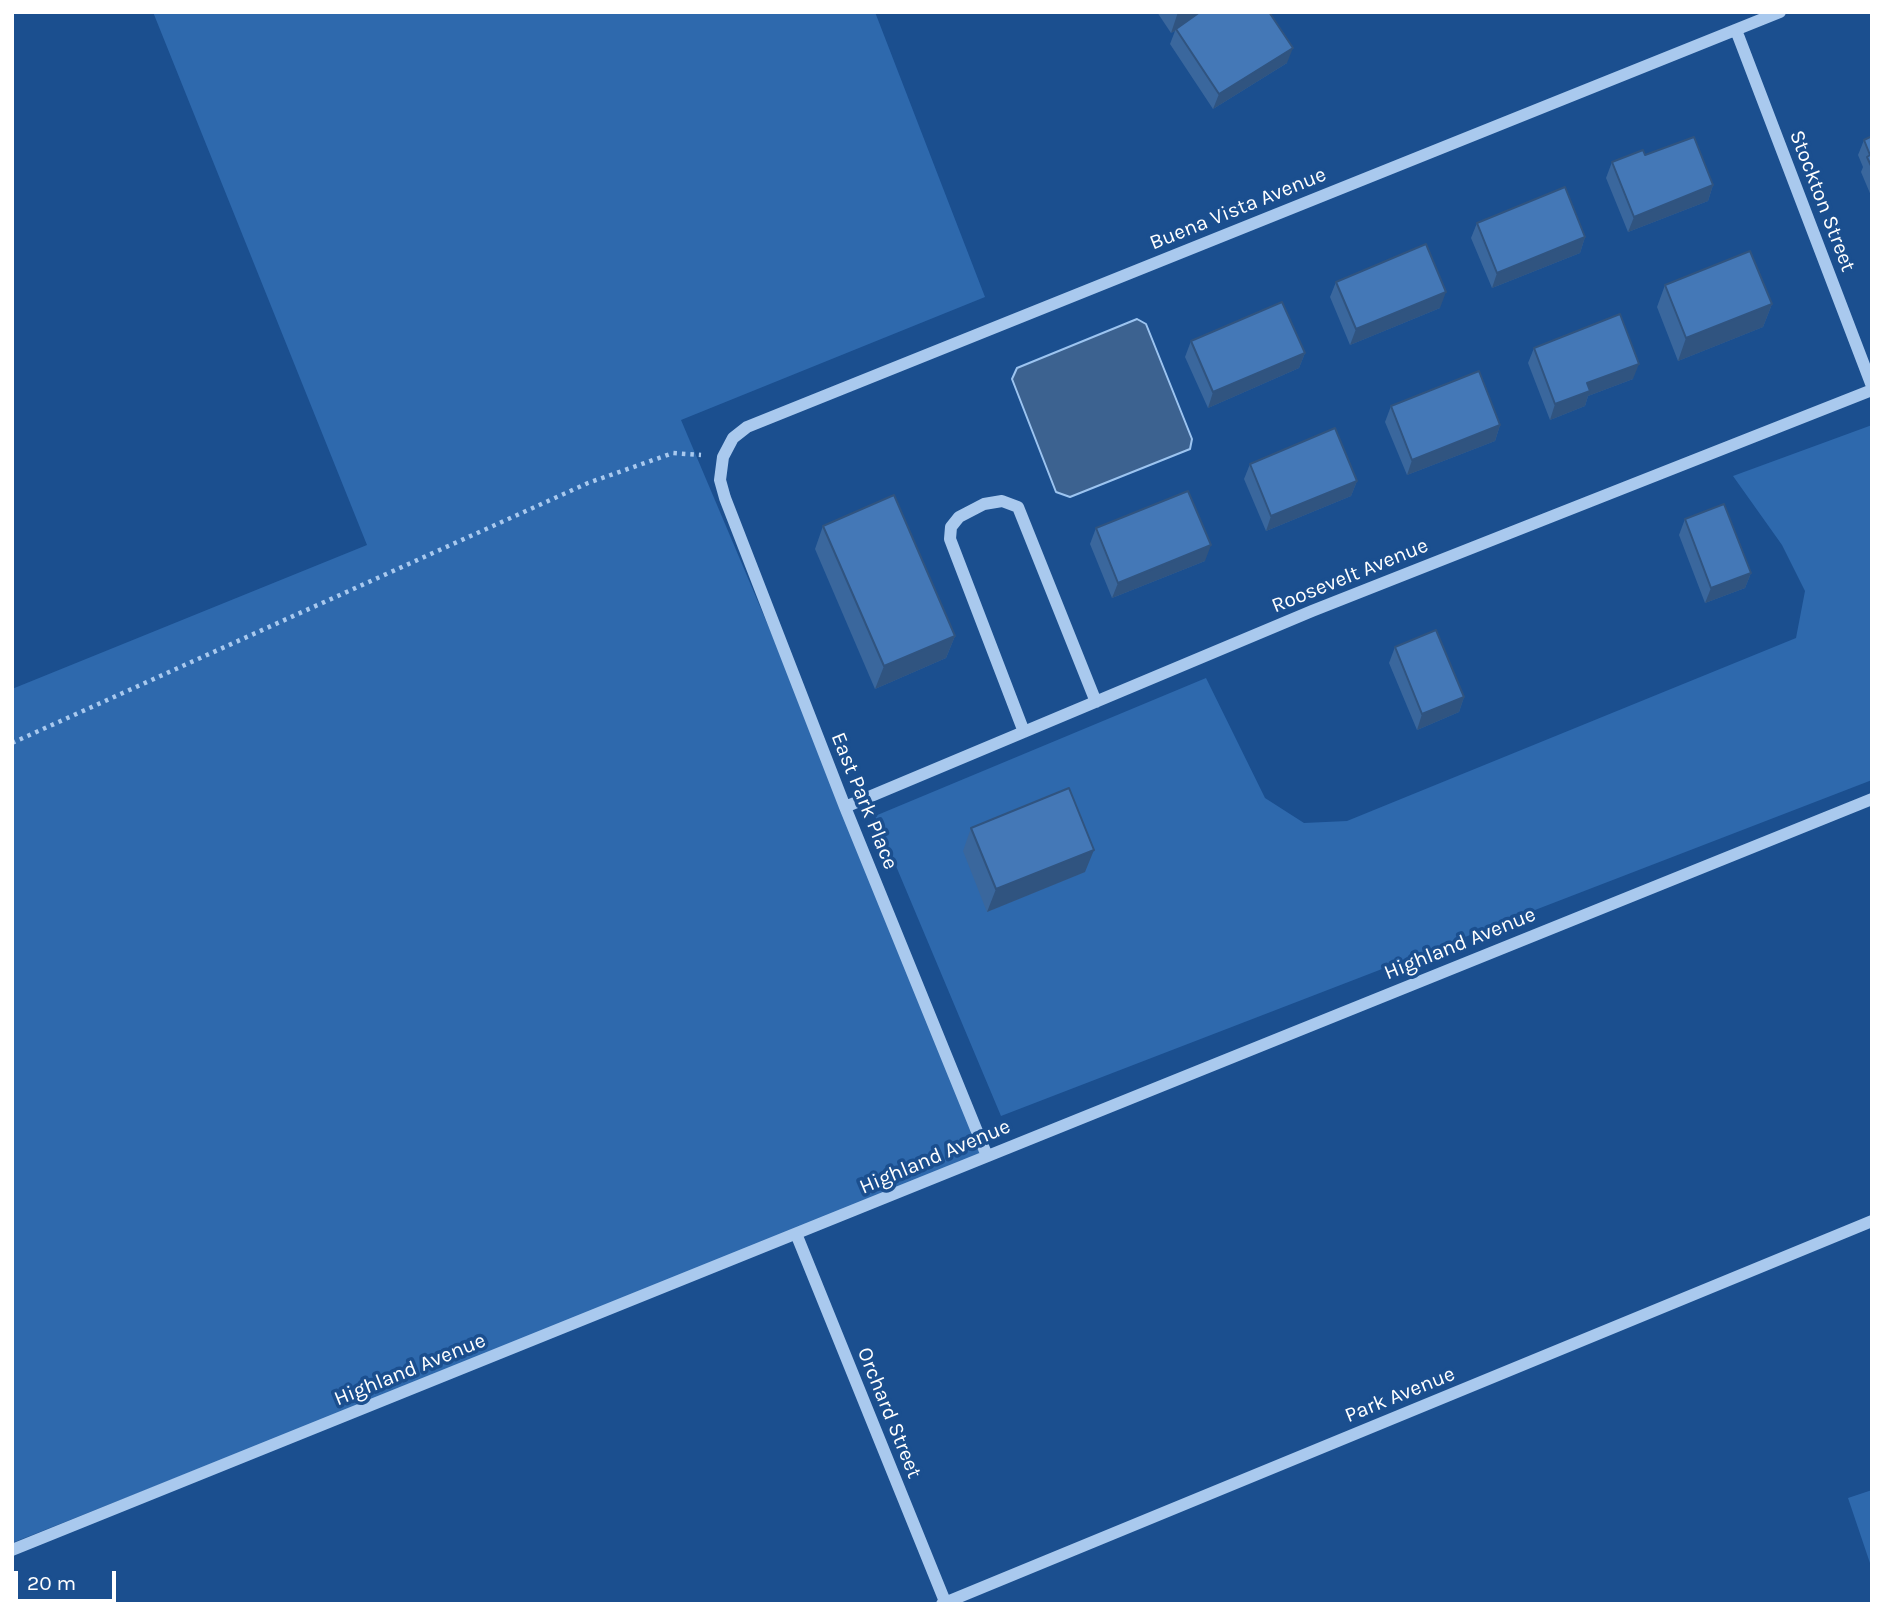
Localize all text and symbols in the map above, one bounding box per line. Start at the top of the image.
street label: Stockton Street [1783,127,1861,275]
street label: Buena Vista Avenue [1146,162,1330,256]
street label: Roosevelt Avenue [1268,533,1432,619]
street label: East Park Place [825,729,903,873]
street label: Highland Avenue [1380,902,1540,986]
street label: Highland Avenue [856,1114,1014,1200]
street label: Highland Avenue [330,1328,490,1412]
street label: Orchard Street [851,1344,927,1482]
street label: Park Avenue [1341,1361,1459,1429]
scale bar [18,1556,119,1600]
text: 20 m [27,1571,76,1595]

